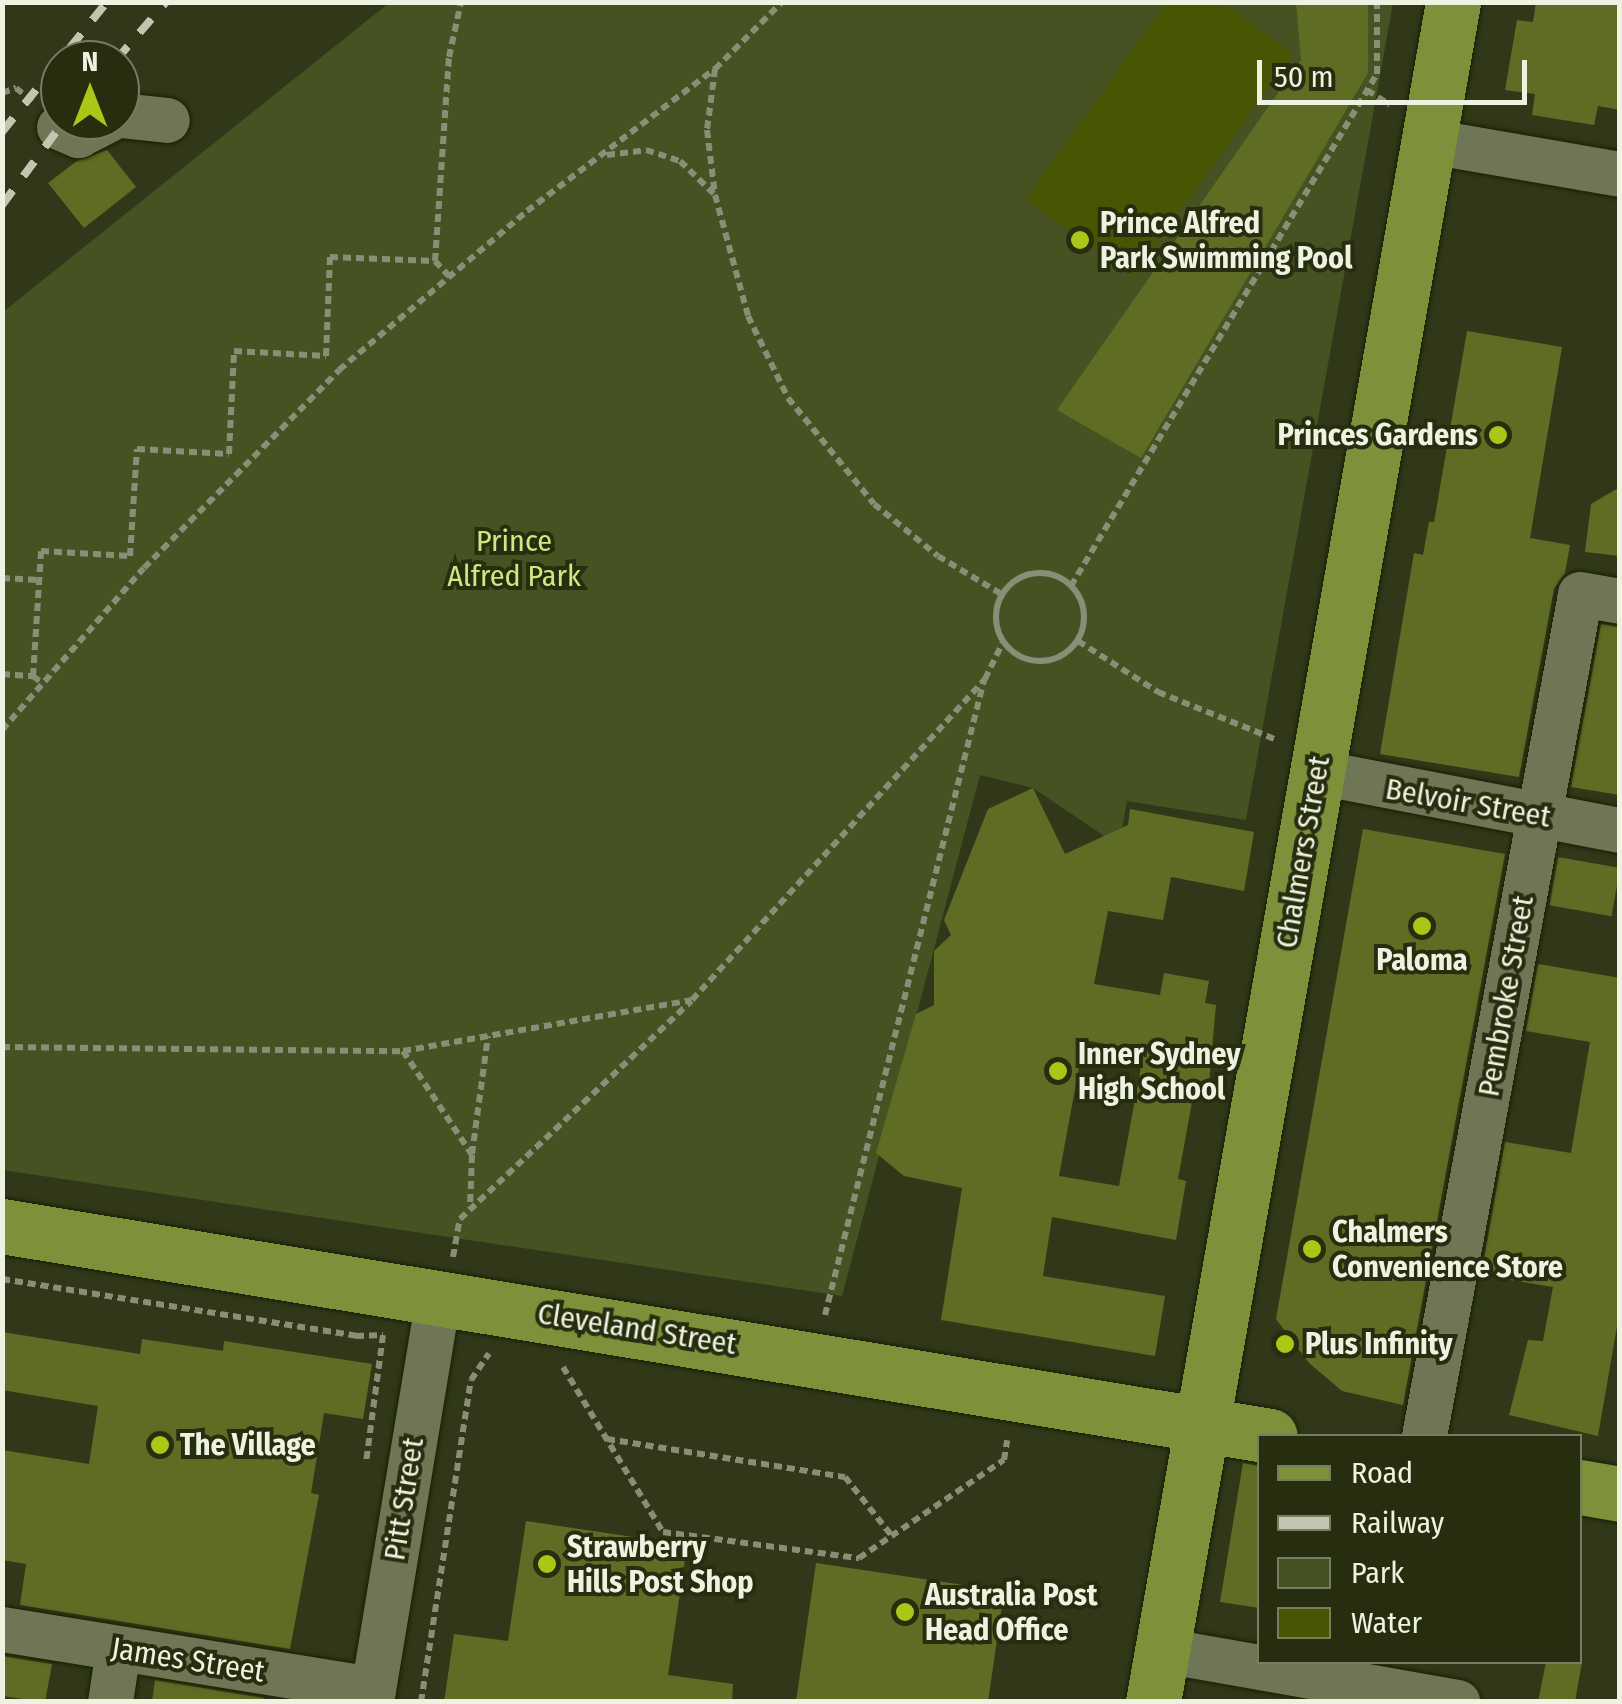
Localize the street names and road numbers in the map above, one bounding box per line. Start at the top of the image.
street label: Chalmers Street [1268,753,1338,951]
street label: Belvoir Street [1383,771,1553,835]
street label: Pembroke Street [1471,893,1541,1099]
street label: Cleveland Street [535,1296,739,1362]
street label: Pitt Street [377,1435,431,1563]
street label: James Street [109,1630,267,1690]

